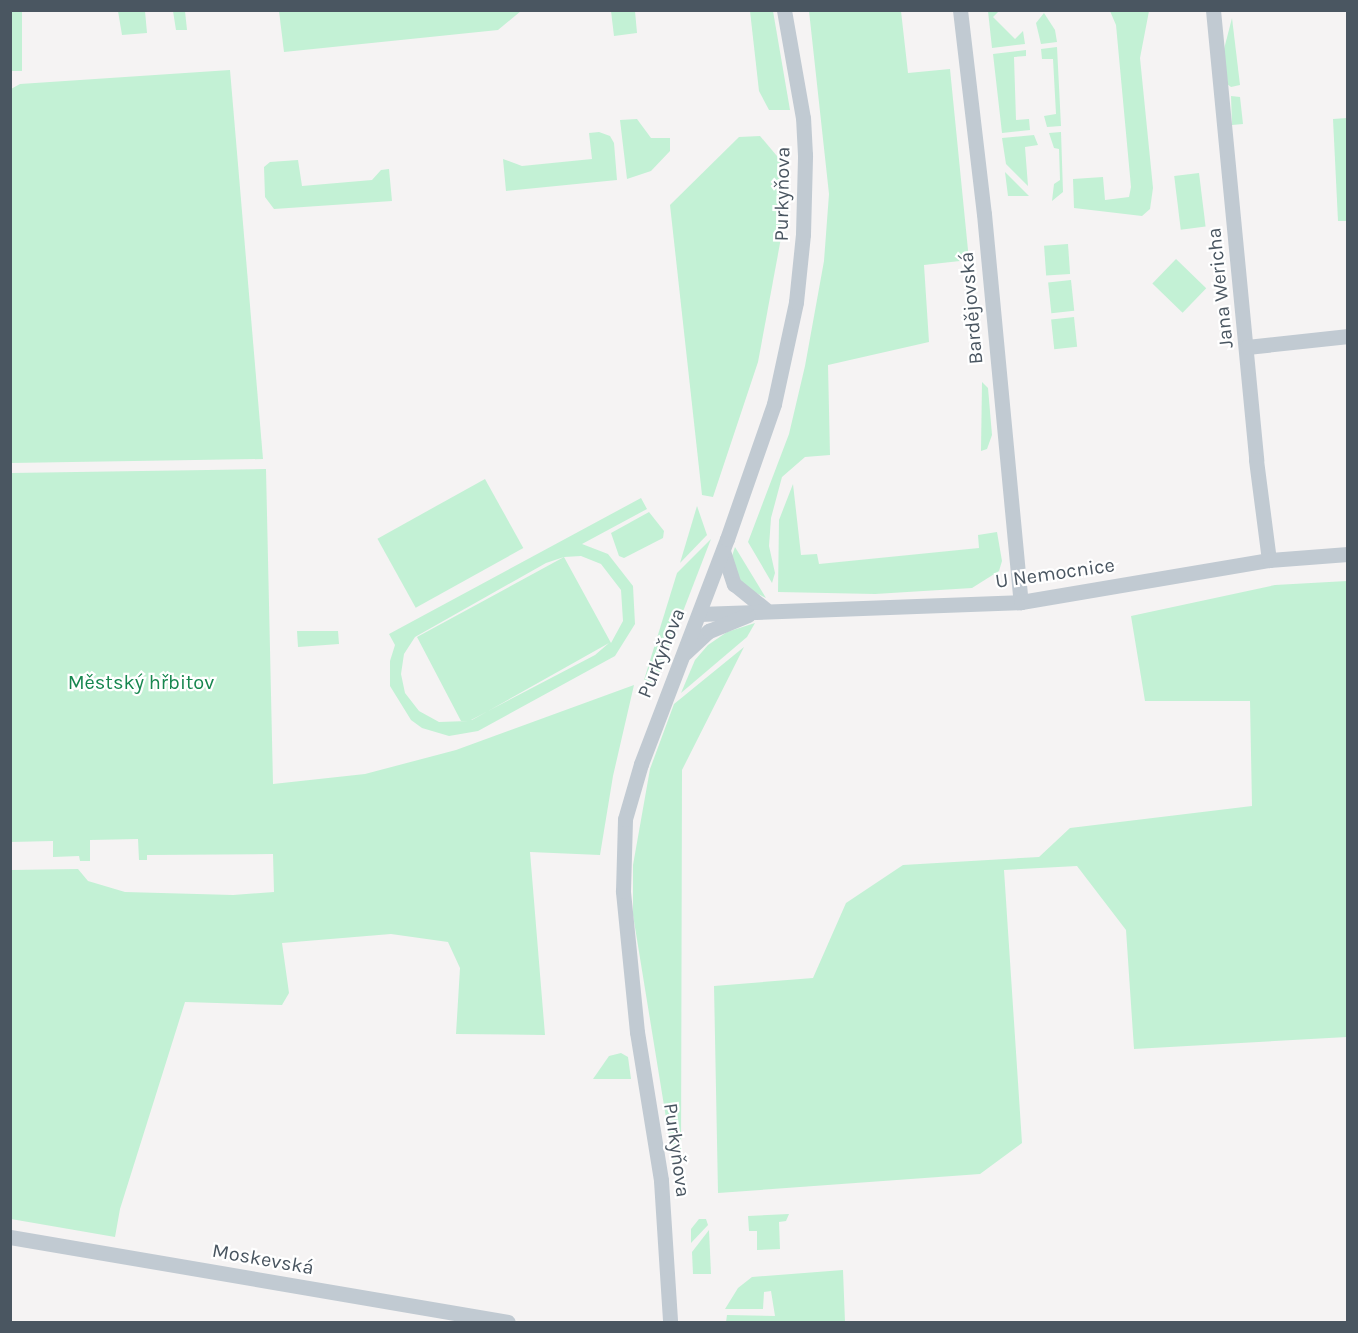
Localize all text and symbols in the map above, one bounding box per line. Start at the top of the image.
street label: Purkyňova [769,146,795,242]
street label: Jana Wericha [1202,227,1238,349]
street label: Bardějovská [954,251,988,365]
street label: U Nemocnice [994,553,1116,593]
street label: Purkyňova [632,605,690,701]
park label: Městský hřbitov [68,670,214,694]
street label: Purkyňova [659,1101,695,1199]
street label: Moskevská [210,1238,316,1280]

